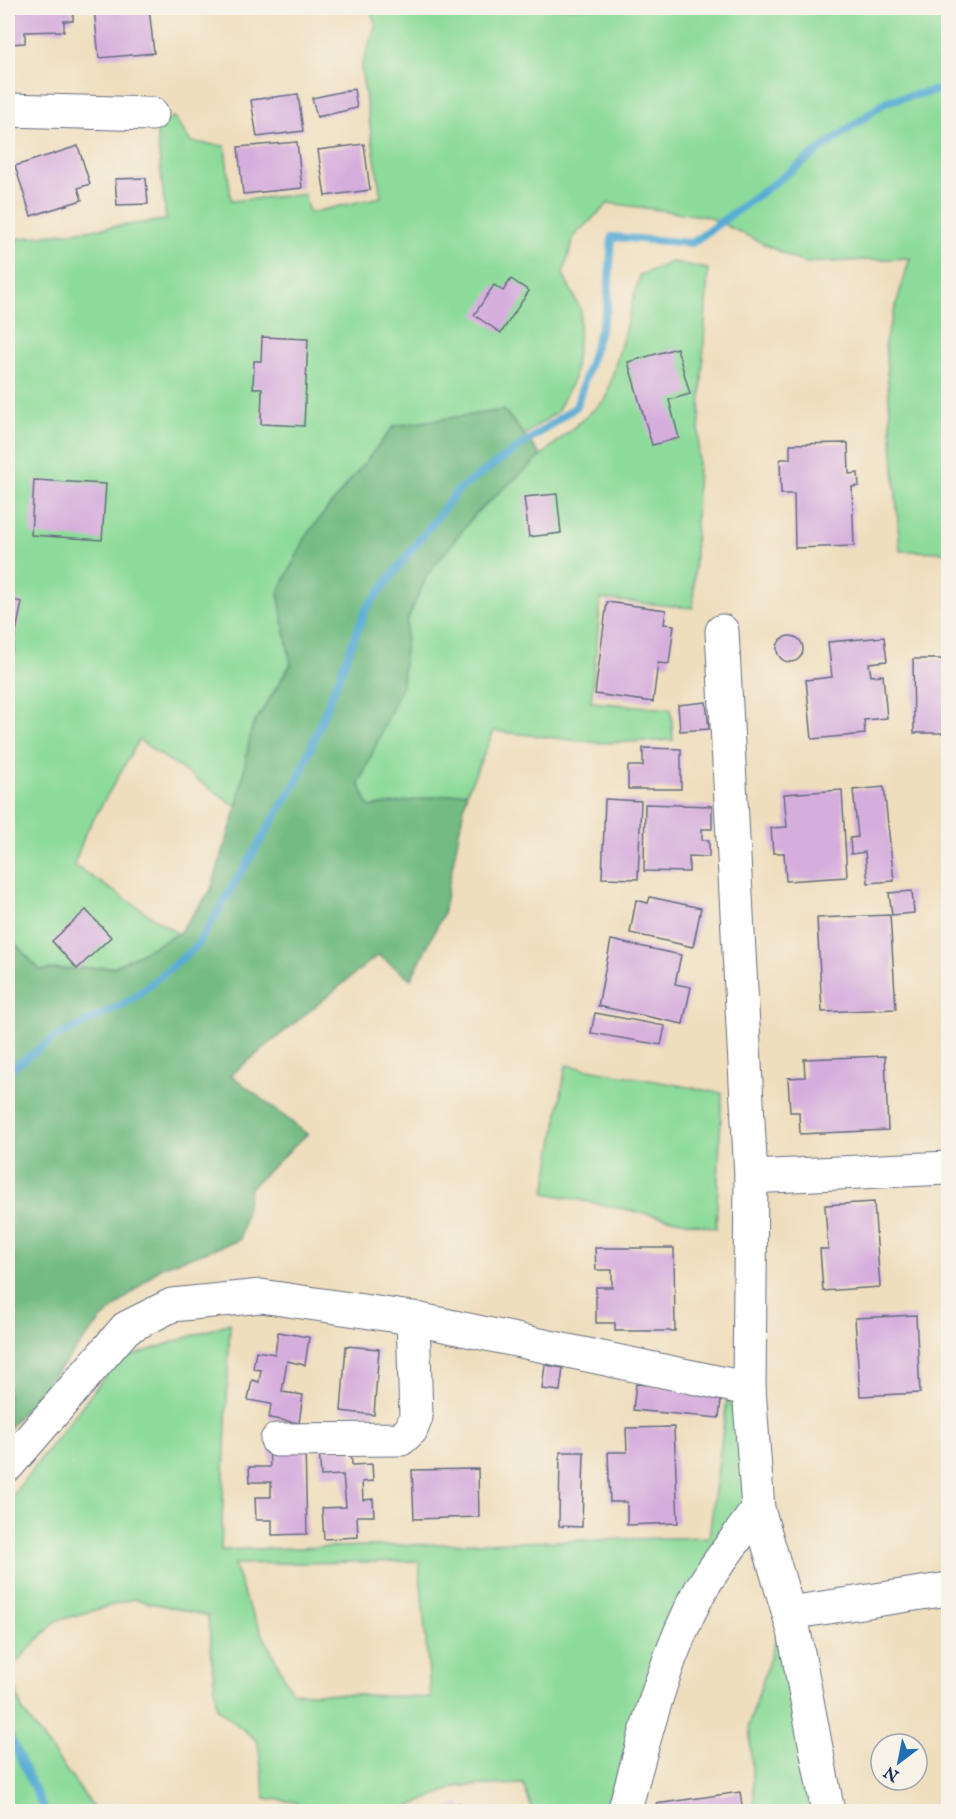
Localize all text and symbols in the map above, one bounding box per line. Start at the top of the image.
north arrow [869,1732,929,1792]
text: N [881,1761,904,1786]

